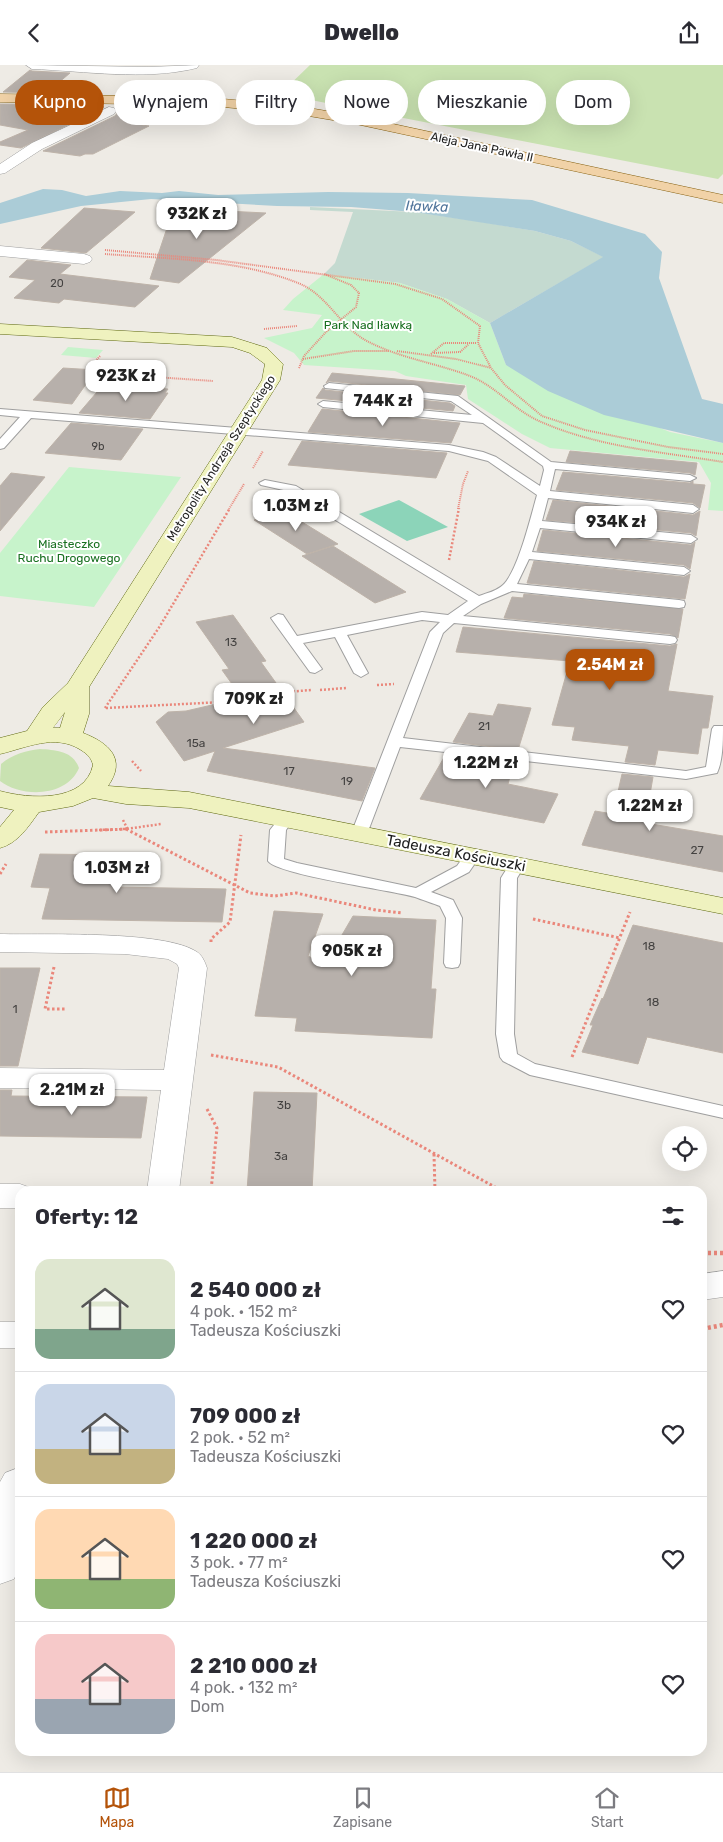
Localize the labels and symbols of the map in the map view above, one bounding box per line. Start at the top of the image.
street label: Aleja Jana Pawła II [429,129,535,165]
pin: 932K zł [151,197,243,240]
water label: Iławka [405,197,449,216]
house number: 20 [50,277,64,290]
park label: Park Nad Iławką [324,318,412,332]
pin: 923K zł [80,359,172,402]
street label: Metropolity Andrzeja Szeptyckiego [164,372,278,544]
pin: 744K zł [337,385,429,427]
house number: 9b [91,440,105,453]
pin: 1.03M zł [244,489,348,532]
pin: 934K zł [570,505,662,548]
park label: Miasteczko Ruchu Drogowego [18,537,121,565]
house number: 13 [225,635,237,649]
pin: 2.54M zł [558,649,662,691]
pin: 709K zł [208,683,300,725]
house number: 21 [478,719,490,733]
house number: 15a [187,736,205,750]
pin: 1.22M zł [434,747,538,789]
house number: 17 [283,764,295,778]
house number: 19 [341,774,353,788]
pin: 1.22M zł [598,789,702,832]
street label: Tadeusza Kościuszki [385,831,527,875]
house number: 27 [690,843,704,857]
pin: 1.03M zł [65,851,169,894]
pin: 905K zł [306,935,398,977]
house number: 18 [643,939,655,953]
house number: 18 [647,995,659,1009]
house number: 1 [12,1002,18,1016]
pin: 2.21M zł [20,1073,124,1116]
house number: 3b [277,1098,291,1112]
house number: 3a [274,1149,288,1163]

